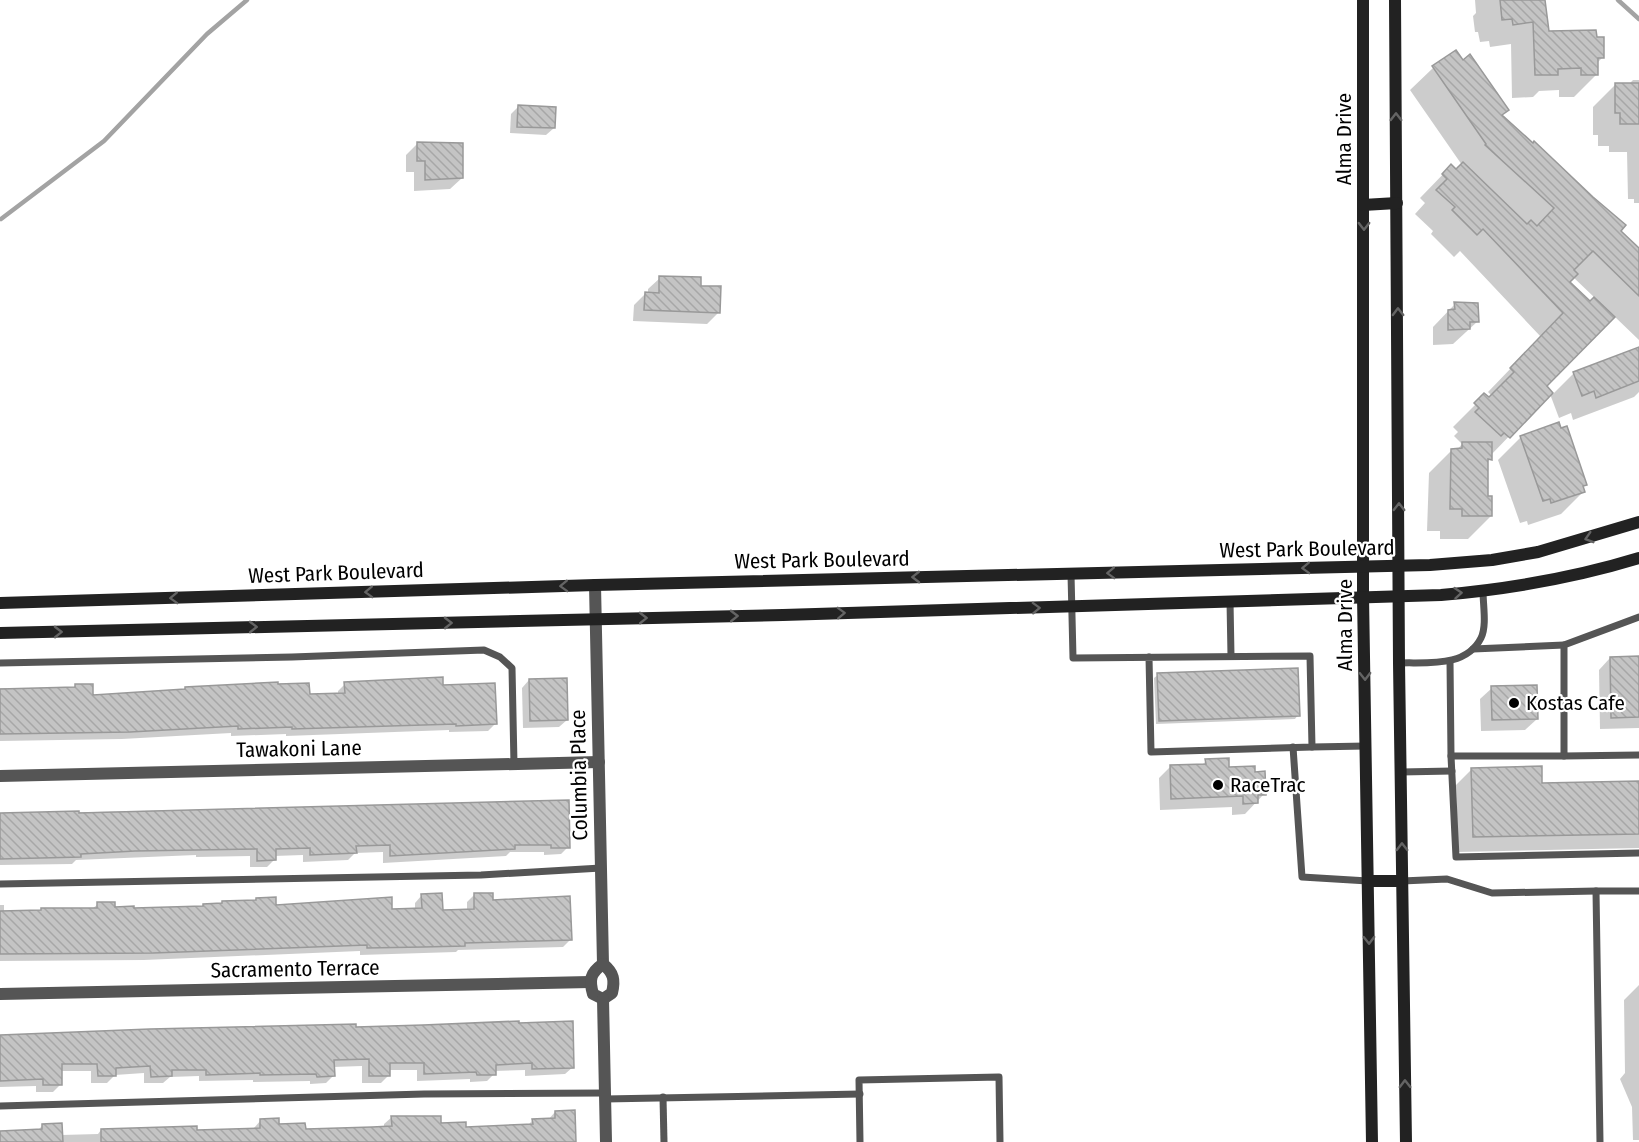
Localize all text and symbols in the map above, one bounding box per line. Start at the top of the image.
street label: Alma Drive [1331,93,1357,185]
one-way arrow [1390,113,1402,122]
one-way arrow [1358,222,1370,231]
one-way arrow [1392,308,1404,317]
one-way arrow [1393,503,1405,512]
one-way arrow [1584,531,1595,543]
street label: West Park Boulevard [1219,534,1395,564]
street label: West Park Boulevard [734,545,910,575]
street label: West Park Boulevard [248,557,424,589]
one-way arrow [1302,562,1311,574]
one-way arrow [1107,567,1116,580]
one-way arrow [912,571,921,584]
one-way arrow [559,579,568,592]
street label: Alma Drive [1332,579,1358,671]
one-way arrow [364,585,373,598]
one-way arrow [1454,587,1463,600]
one-way arrow [169,591,178,604]
one-way arrow [1032,601,1041,614]
one-way arrow [837,607,846,620]
one-way arrow [730,610,739,622]
one-way arrow [639,612,648,624]
one-way arrow [444,617,453,629]
one-way arrow [249,621,258,634]
one-way arrow [54,626,63,638]
one-way arrow [1358,671,1371,680]
place label: Kostas Cafe [1526,690,1625,716]
marker: Kostas Cafe [1507,696,1521,710]
street label: Columbia Place [565,709,593,841]
street label: Tawakoni Lane [236,735,362,763]
place label: RaceTrac [1230,772,1306,798]
marker: RaceTrac [1211,778,1225,792]
one-way arrow [1396,842,1408,851]
one-way arrow [1363,935,1375,944]
street label: Sacramento Terrace [210,955,380,983]
one-way arrow [1399,1079,1411,1088]

